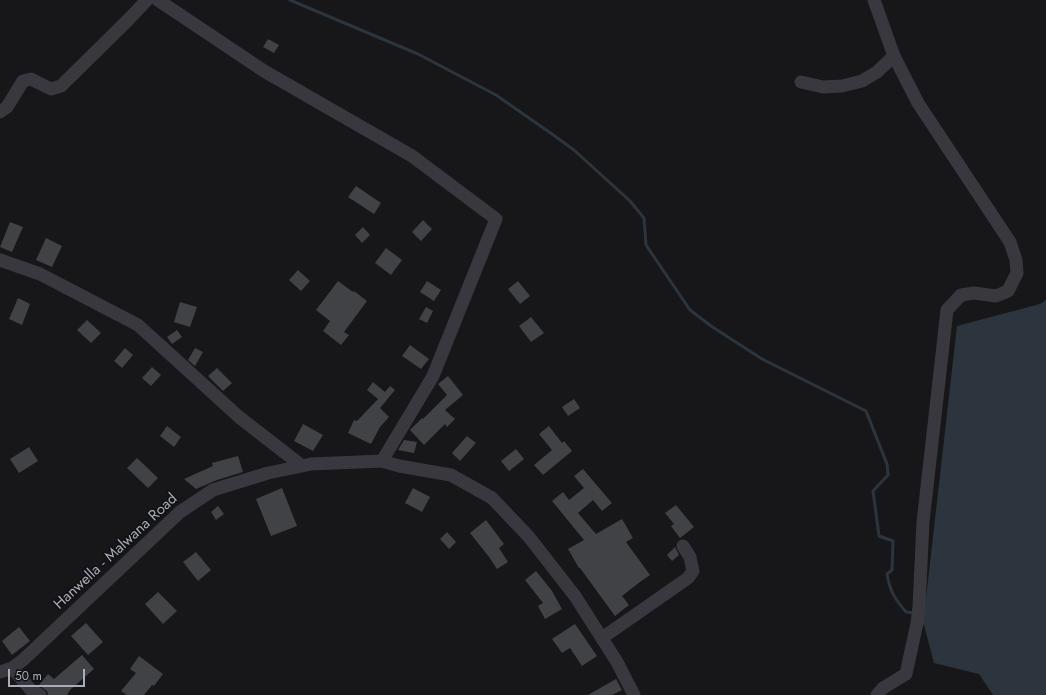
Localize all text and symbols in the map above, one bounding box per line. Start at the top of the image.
street label: Hanwella - Malwana Road [51,490,181,614]
scale bar [10,661,87,687]
text: 50 m [15,667,42,685]

